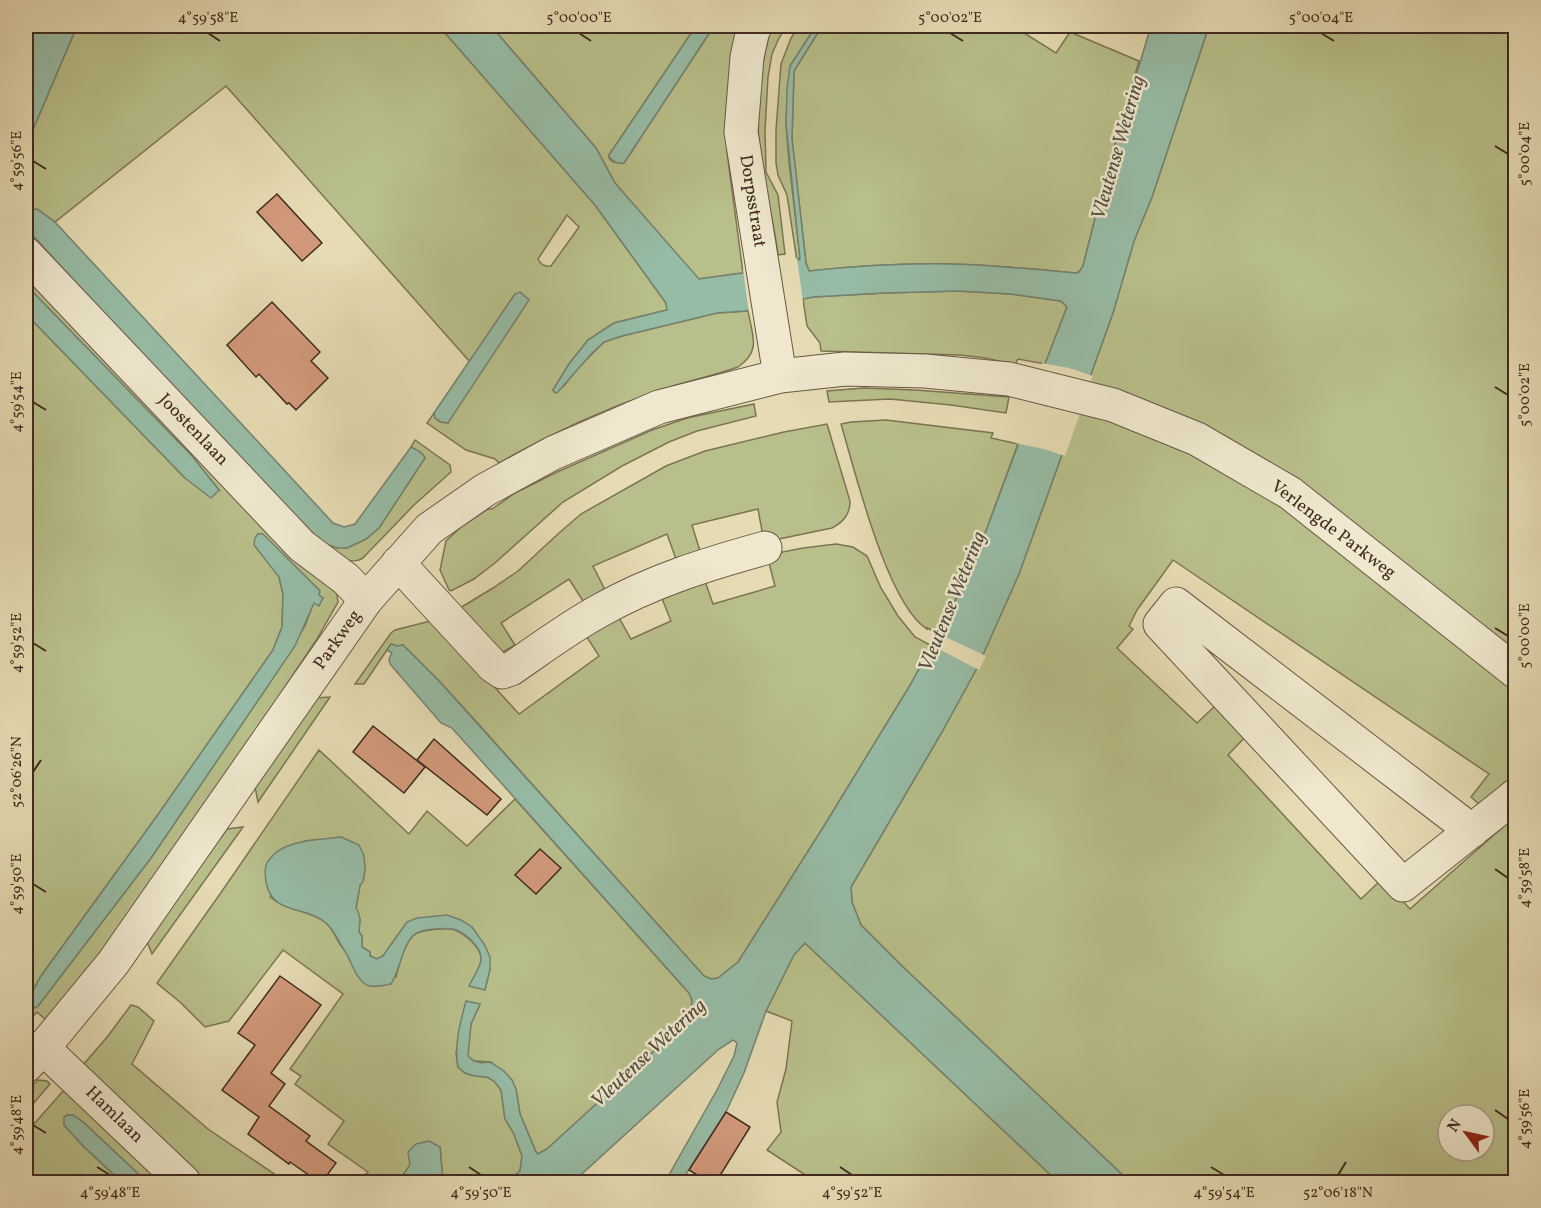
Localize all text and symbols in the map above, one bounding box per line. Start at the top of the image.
text: 4°59'58"E [178,8,238,29]
text: 5°00'00"E [546,8,612,29]
text: 5°00'02"E [918,8,982,29]
text: 5°00'04"E [1289,8,1353,29]
water label: Vleutense Wetering [1085,72,1153,223]
text: 5°00'04"E [1515,122,1536,186]
text: 4°59'56"E [7,131,28,191]
street label: Dorpsstraat [732,153,772,249]
text: 5°00'02"E [1515,363,1536,427]
text: 4°59'54"E [7,371,28,433]
street label: Joostenlaan [152,388,234,472]
street label: Verlengde Parkweg [1265,475,1401,585]
water label: Vleutense Wetering [912,528,994,676]
text: 5°00'00"E [1515,603,1536,669]
street label: Parkweg [308,605,368,675]
text: 4°59'52"E [7,613,28,673]
text: 52°06'26"N [7,736,28,808]
text: 4°59'58"E [1515,848,1536,908]
text: 4°59'50"E [7,853,28,915]
water label: Vleutense Wetering [585,993,713,1115]
street label: Hamlaan [79,1081,149,1149]
text: 4°59'56"E [1515,1089,1536,1149]
text: 4°59'48"E [7,1095,28,1155]
north arrow [1436,1103,1496,1163]
text: N [1443,1115,1468,1137]
text: 4°59'48"E [80,1183,140,1204]
text: 4°59'50"E [450,1183,512,1204]
text: 4°59'52"E [822,1183,882,1204]
text: 4°59'54"E [1193,1183,1255,1204]
text: 52°06'18"N [1303,1183,1373,1204]

